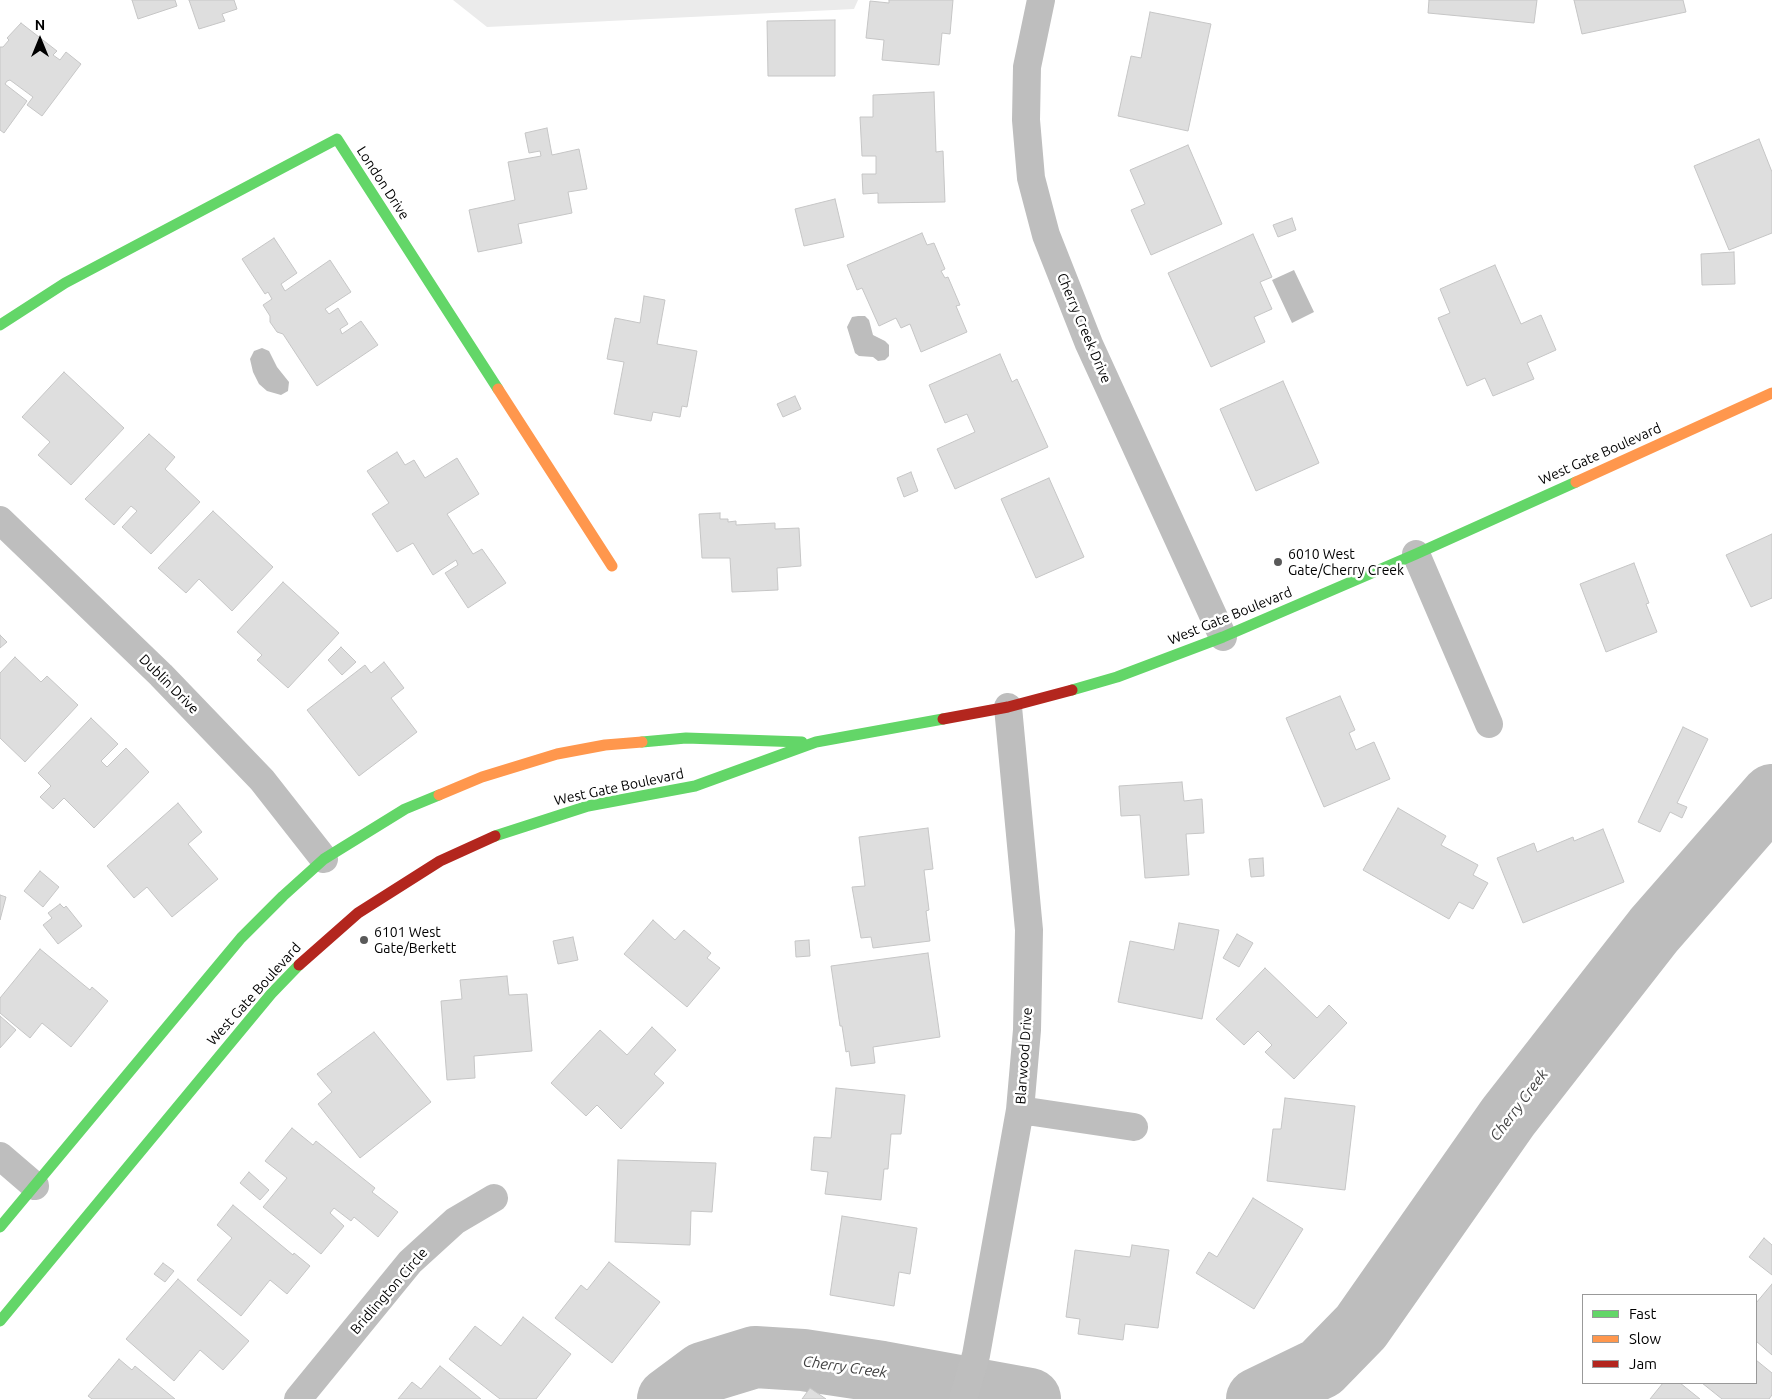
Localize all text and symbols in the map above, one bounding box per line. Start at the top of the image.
north arrow [15,15,65,65]
text: N [35,17,45,33]
street label: London Drive [353,143,413,223]
street label: Cherry Creek Drive [1053,270,1115,386]
street label: West Gate Boulevard [1536,419,1664,489]
place label: 6010 West Gate/Cherry Creek [1288,546,1404,578]
marker: 6010 West Gate/Cherry Creek [1272,556,1284,568]
street label: West Gate Boulevard [1166,583,1294,649]
street label: Dublin Drive [136,651,202,717]
street label: West Gate Boulevard [553,765,685,809]
place label: 6101 West Gate/Berkett [374,924,456,956]
marker: 6101 West Gate/Berkett [358,934,370,946]
street label: West Gate Boulevard [204,939,304,1049]
street label: Blarwood Drive [1012,1007,1036,1105]
water label: Cherry Creek [1486,1066,1552,1144]
street label: Bridlington Circle [347,1244,431,1338]
legend [1582,1294,1757,1384]
text: Fast [1629,1305,1656,1322]
text: Slow [1629,1330,1661,1347]
water label: Cherry Creek [802,1352,888,1382]
text: Jam [1629,1355,1657,1372]

